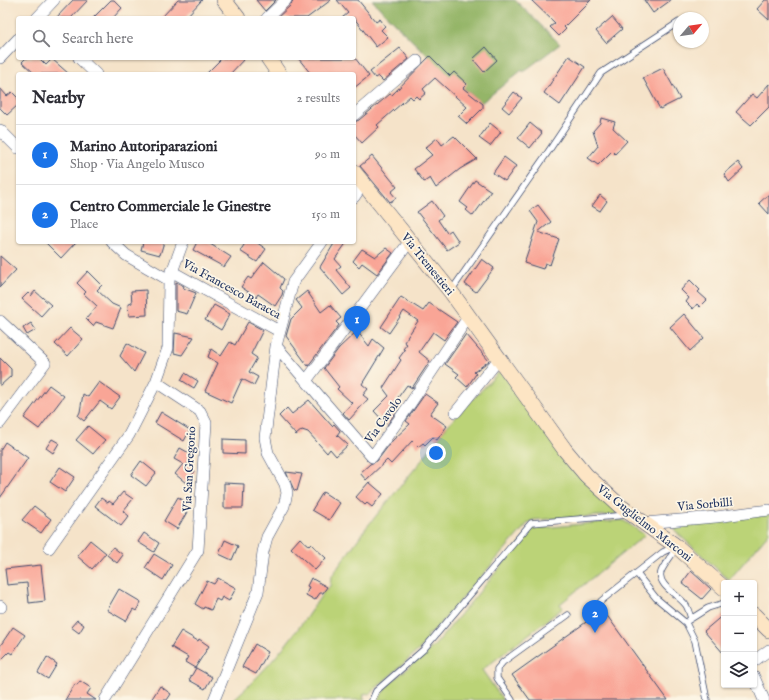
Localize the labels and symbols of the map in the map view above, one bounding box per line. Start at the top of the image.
north arrow [673,12,709,48]
street label: Via Tremestieri [397,229,457,299]
street label: Via Francesco Baracca [179,256,284,323]
pin: 1 [344,306,370,339]
street label: Via Cavolo [361,394,406,447]
street label: Via San Gregorio [180,425,199,513]
your location [426,443,446,463]
street label: Via Guglielmo Marconi [593,481,695,565]
street label: Via Sorbilli [676,495,733,514]
pin: 2 [582,600,608,633]

